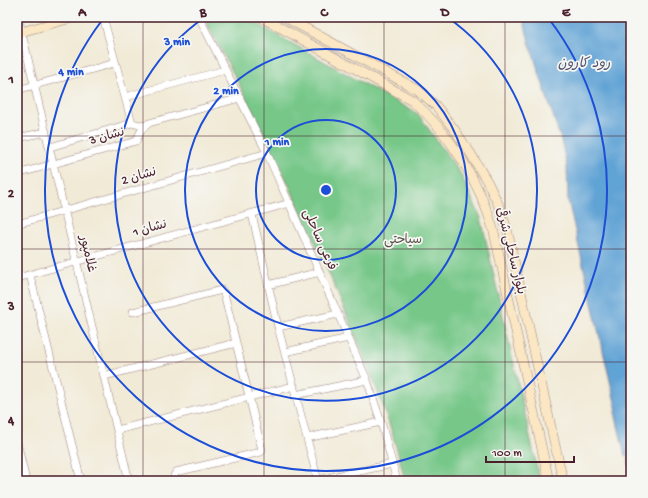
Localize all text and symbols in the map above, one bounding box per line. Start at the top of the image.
text: A [77,6,87,21]
text: B [199,6,208,21]
text: C [319,6,329,21]
text: D [440,6,450,21]
text: E [562,6,571,21]
text: 3 min [163,36,190,50]
water label: رود کارون [558,56,611,73]
text: 4 min [57,66,84,80]
text: 1 [7,73,14,88]
text: 2 min [213,85,239,99]
street label: نشان 3 [87,125,126,149]
text: 1 min [264,136,290,150]
street label: نشان 2 [120,165,158,189]
centre of rings [319,183,333,197]
text: 2 [8,187,15,202]
street label: بلوار ساحلی شرقی [492,205,531,296]
street label: فرعی ساحلی [299,207,339,273]
street label: نشان 1 [130,217,169,241]
street label: غلامپور [75,233,99,274]
park label: سیاحتی [384,233,422,248]
text: 3 [7,300,15,315]
text: 4 [7,414,15,429]
scale bar [486,438,574,464]
text: 100 m [491,447,522,461]

